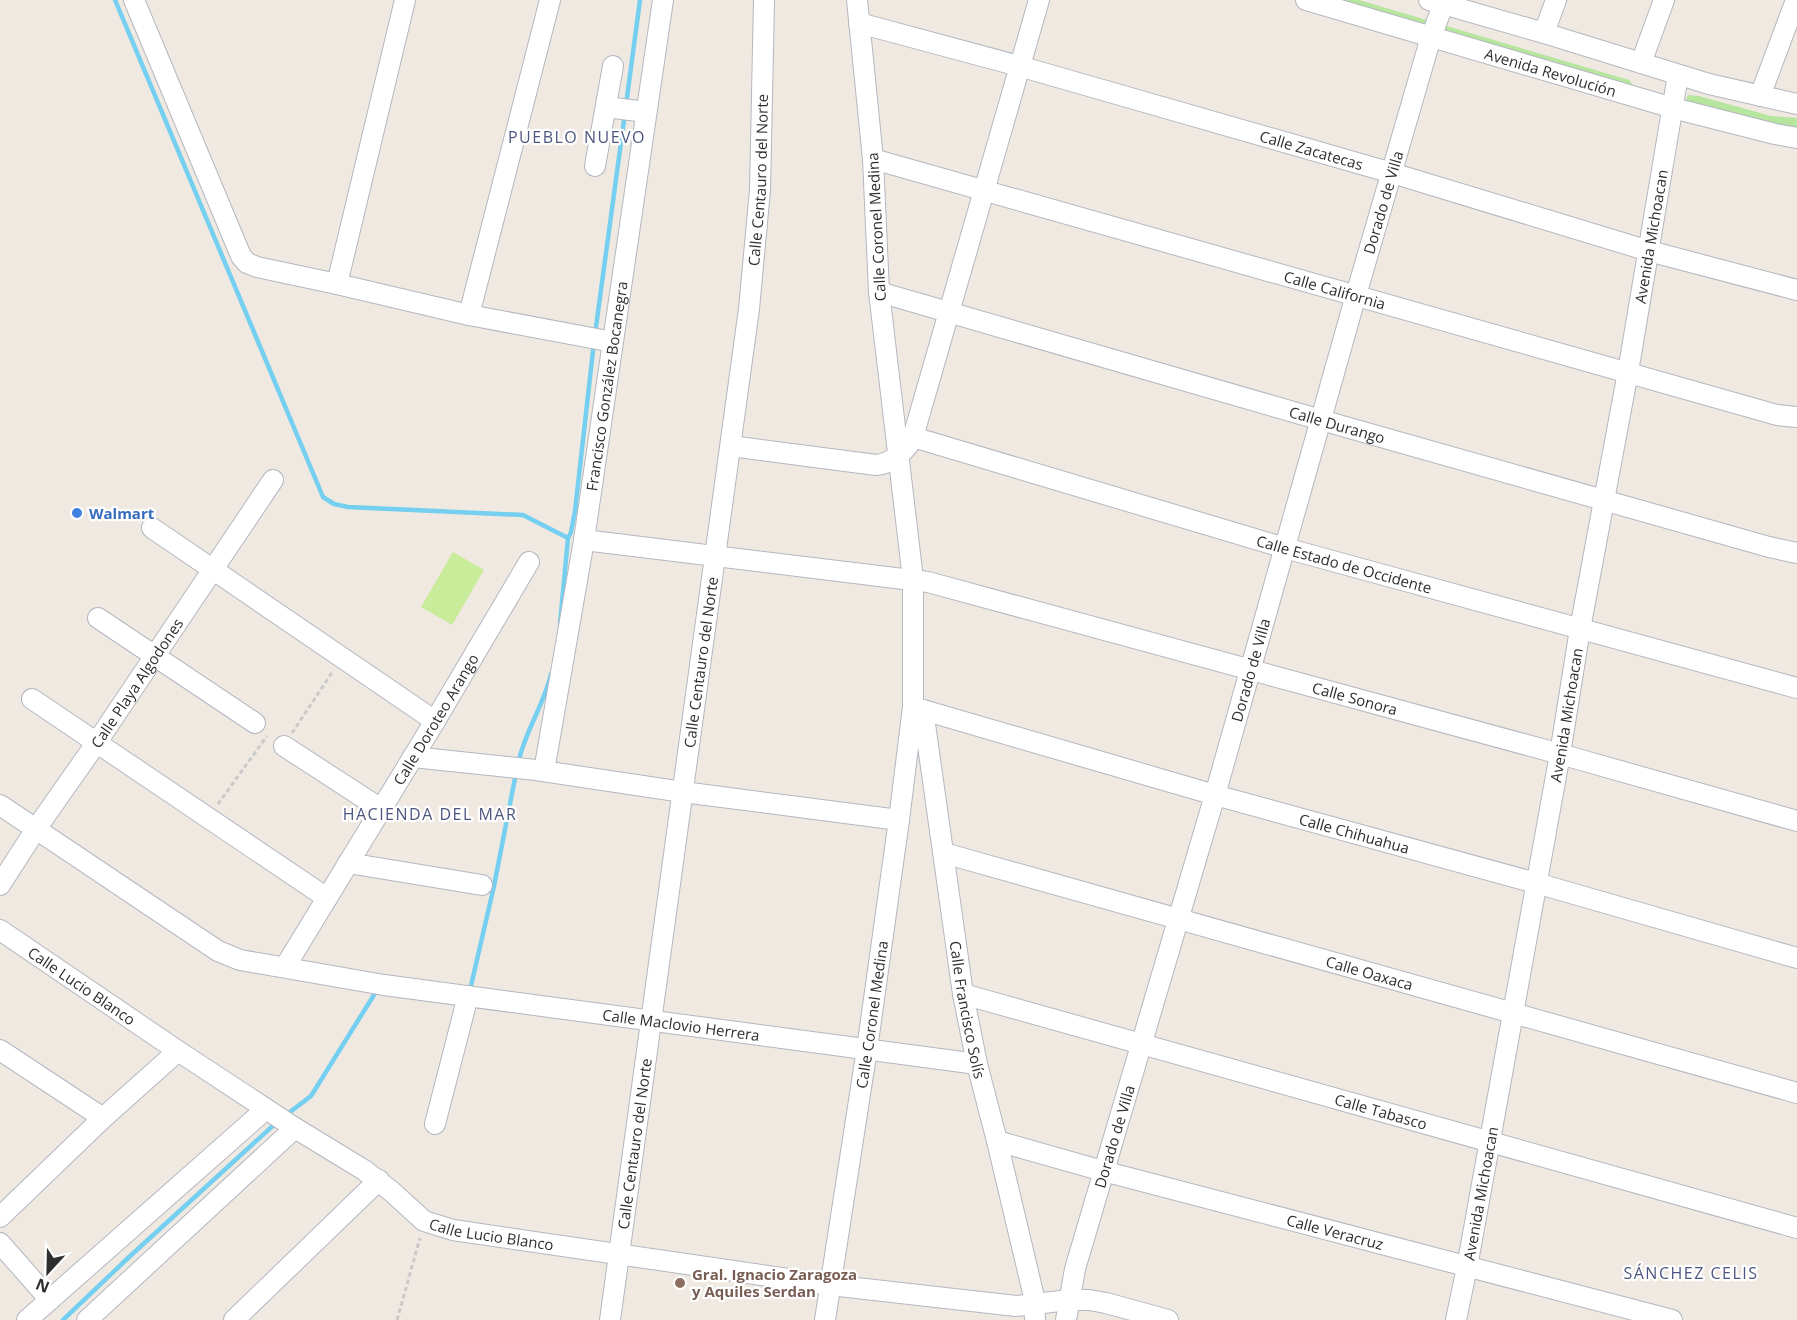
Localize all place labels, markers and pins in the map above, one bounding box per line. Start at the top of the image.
place label: Walmart [89,503,155,523]
marker: Walmart [70,506,84,520]
place label: Gral. Ignacio Zaragoza y Aquiles Serdan [692,1264,857,1301]
marker: Gral. Ignacio Zaragoza y Aquiles Serdan [673,1276,687,1290]

